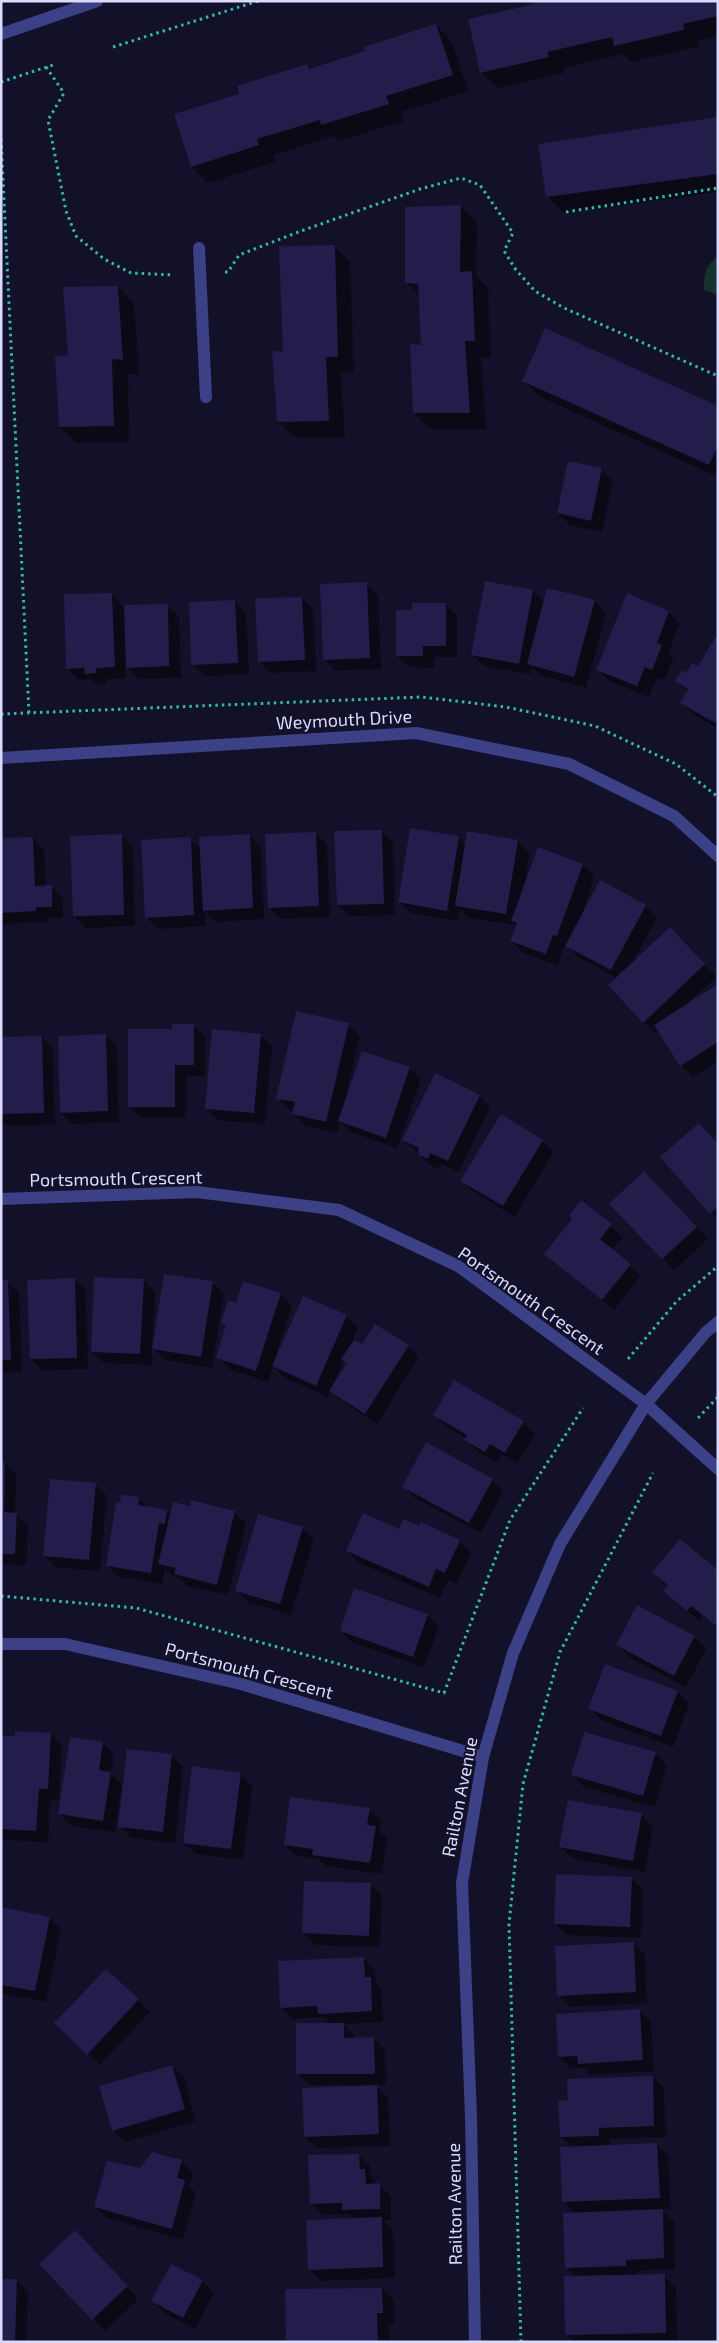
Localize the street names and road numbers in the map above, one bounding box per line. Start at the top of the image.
street label: Weymouth Drive [275,704,413,734]
street label: Portsmouth Crescent [29,1165,203,1191]
street label: Portsmouth Crescent [454,1241,609,1359]
street label: Portsmouth Crescent [163,1637,336,1703]
street label: Railton Avenue [437,1735,481,1859]
street label: Railton Avenue [442,2143,466,2265]

